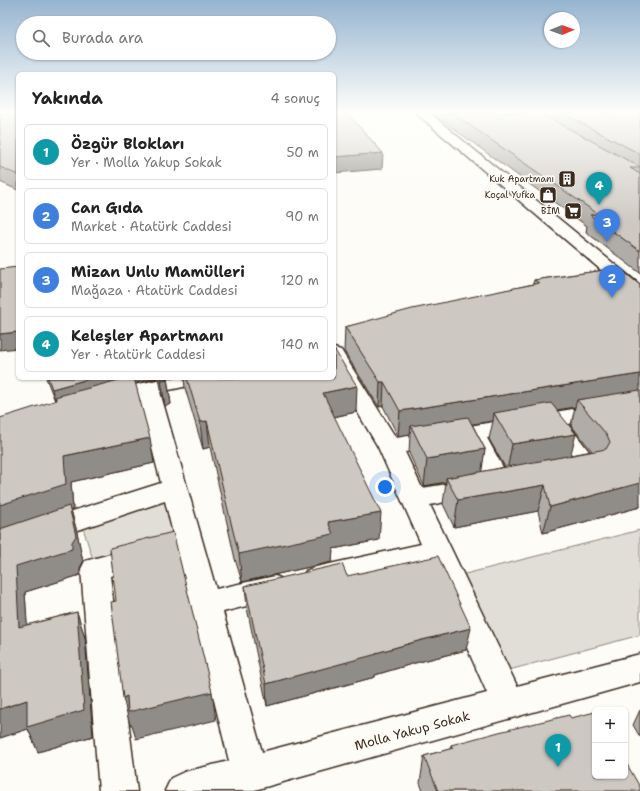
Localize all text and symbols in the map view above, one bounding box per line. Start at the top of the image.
north arrow [544,12,580,48]
search box [16,16,336,60]
icon: search [30,27,52,49]
text: Burada ara [62,28,143,48]
text: Yakında [32,87,103,109]
text: 4 sonuç [271,90,320,107]
text: Özgür Blokları [71,134,184,154]
text: 1 [43,144,49,161]
text: 50 m [286,144,319,161]
text: Yer · Molla Yakup Sokak [71,154,222,171]
building icon: Kuk Apartmanı [557,169,577,189]
pin: 4 [586,172,612,205]
place label: Kuk Apartmanı [489,173,554,185]
shop icon: Koçal Yufka [538,185,558,205]
place label: Koçal Yufka [485,189,535,201]
text: Can Gıda [71,198,143,218]
supermarket icon: BİM [563,201,583,221]
place label: BİM [541,204,560,217]
text: 2 [41,208,51,225]
text: 90 m [285,208,319,225]
pin: 3 [594,209,620,242]
text: Market · Atatürk Caddesi [71,218,232,235]
text: Mizan Unlu Mamülleri [71,262,245,282]
pin: 2 [599,265,625,298]
text: 3 [41,272,51,289]
text: 120 m [281,272,319,289]
text: Mağaza · Atatürk Caddesi [71,282,238,299]
text: Keleşler Apartmanı [71,326,224,346]
text: 4 [41,336,51,353]
text: 140 m [280,336,319,353]
text: Yer · Atatürk Caddesi [71,346,205,363]
your location [375,477,395,497]
street label: Molla Yakup Sokak [353,707,472,754]
map controls [592,707,628,779]
button: + [592,707,628,743]
pin: 1 [545,734,571,767]
button: − [592,743,628,779]

